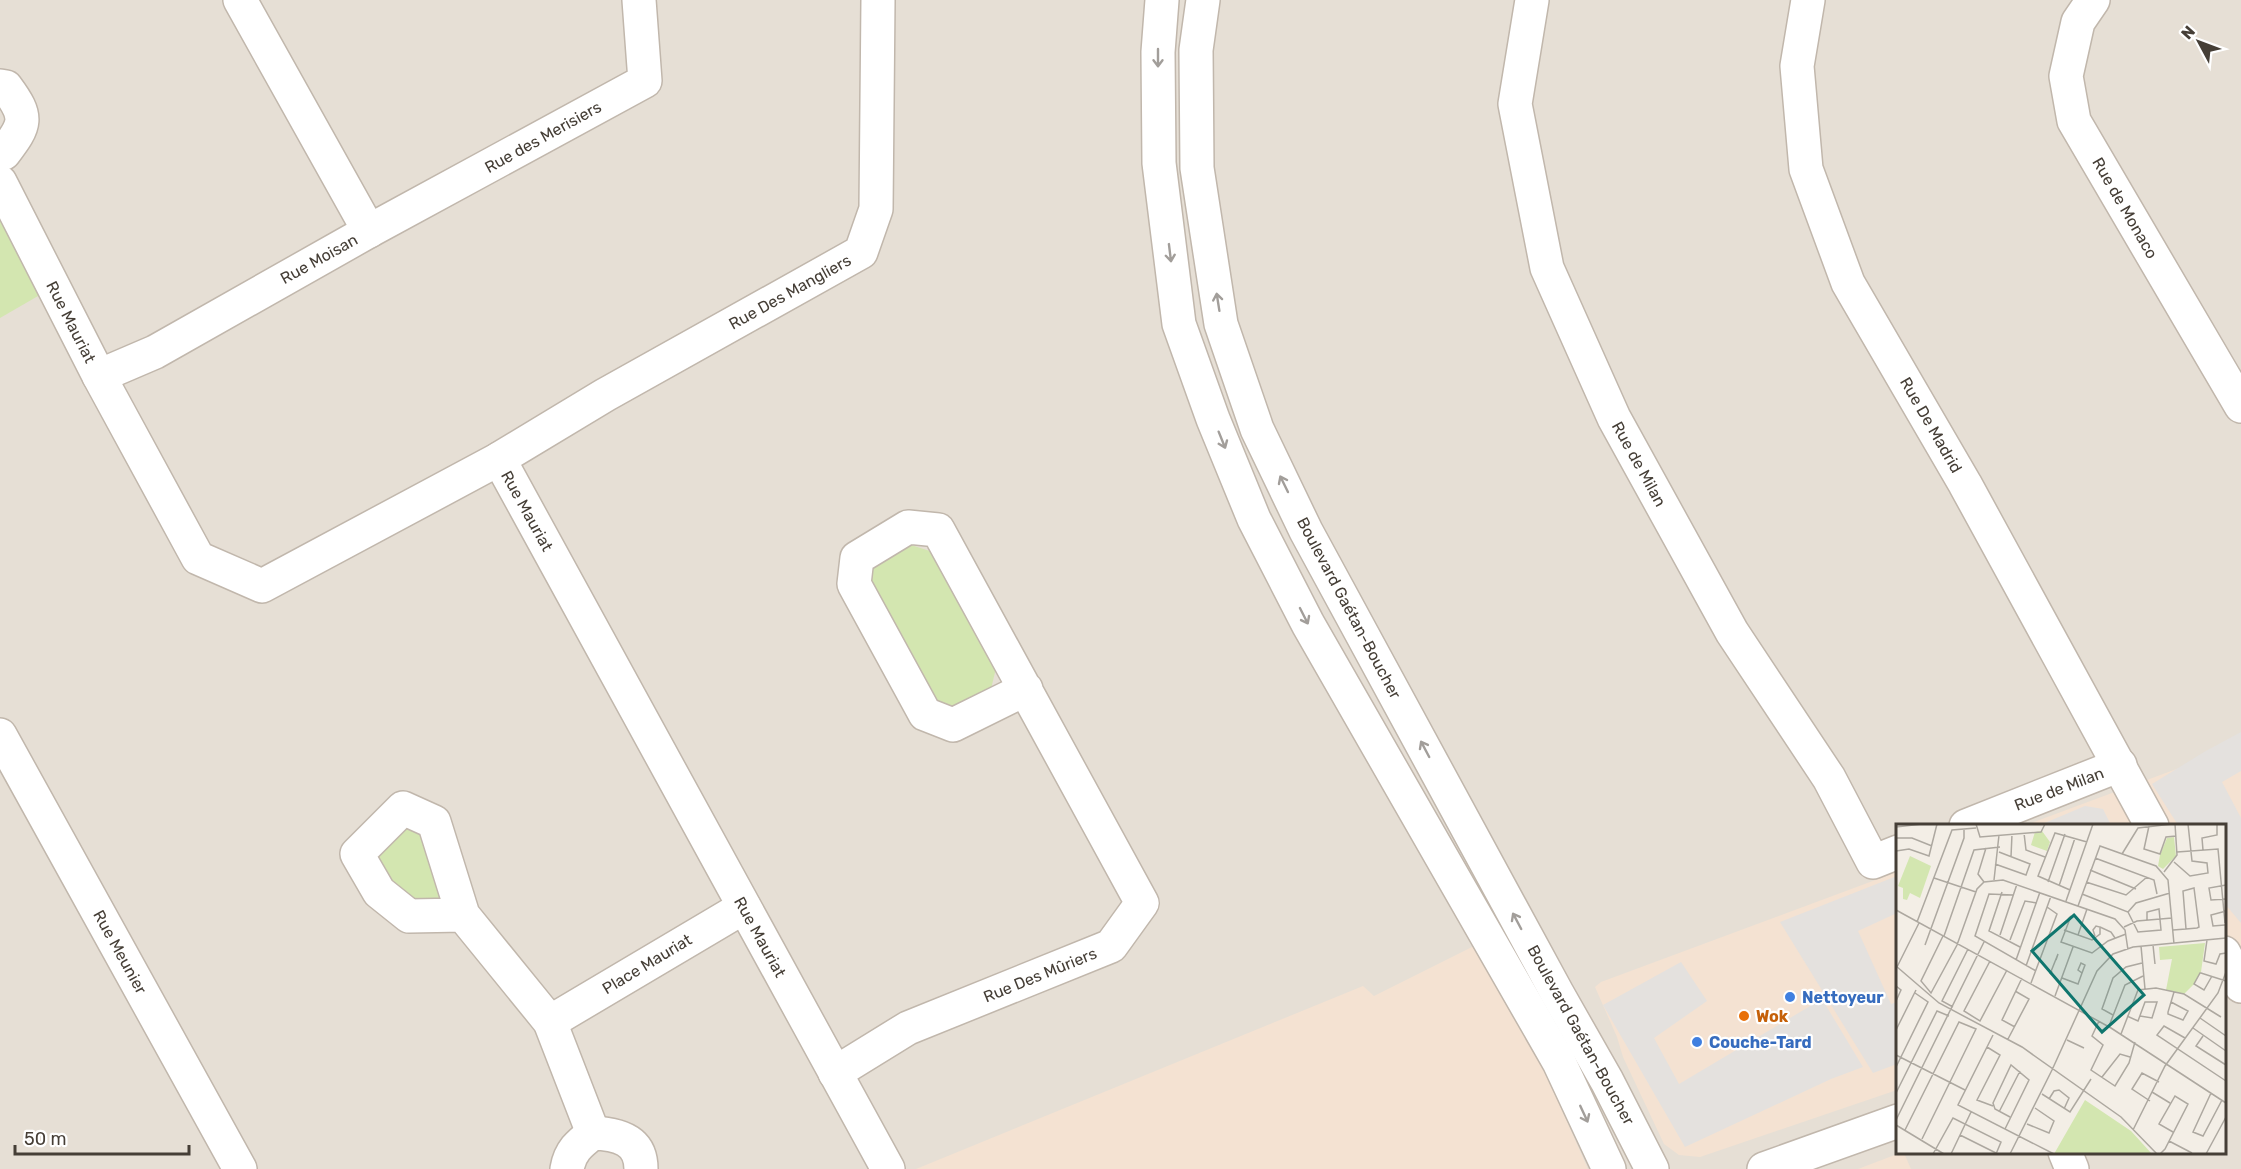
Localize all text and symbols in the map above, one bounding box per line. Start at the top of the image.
north arrow [2169,12,2229,72]
text: N [2177,22,2199,43]
one-way arrow [1152,48,1164,68]
street label: Rue des Merisiers [481,97,605,177]
street label: Rue de Monaco [2088,154,2162,262]
street label: Rue Moisan [277,230,361,288]
one-way arrow [1165,242,1176,262]
street label: Rue Des Mangliers [726,251,854,333]
street label: Rue Mauriat [42,278,100,366]
one-way arrow [1212,292,1223,312]
street label: Rue De Madrid [1896,374,1966,476]
street label: Rue de Milan [1608,418,1670,510]
one-way arrow [1217,430,1228,448]
street label: Rue Mauriat [497,467,557,555]
one-way arrow [1277,476,1289,494]
street label: Boulevard Gaétan-Boucher [1293,514,1405,702]
one-way arrow [1298,607,1310,625]
one-way arrow [1419,741,1431,758]
street label: Rue de Milan [2012,763,2106,815]
inset map [1896,824,2226,1154]
street label: Rue Mauriat [730,893,790,981]
street label: Rue Meunier [89,907,151,997]
one-way arrow [1511,913,1523,930]
street label: Place Mauriat [599,930,695,998]
street label: Boulevard Gaétan-Boucher [1523,942,1639,1128]
street label: Rue Des Mûriers [981,944,1099,1006]
place label: Nettoyeur [1802,988,1884,1007]
marker: Nettoyeur [1783,990,1797,1004]
place label: Wok [1756,1007,1789,1026]
marker: Wok [1737,1009,1751,1023]
place label: Couche-Tard [1709,1033,1812,1052]
marker: Couche-Tard [1690,1035,1704,1049]
one-way arrow [1579,1105,1591,1123]
scale bar [15,1118,189,1156]
text: 50 m [24,1128,67,1150]

